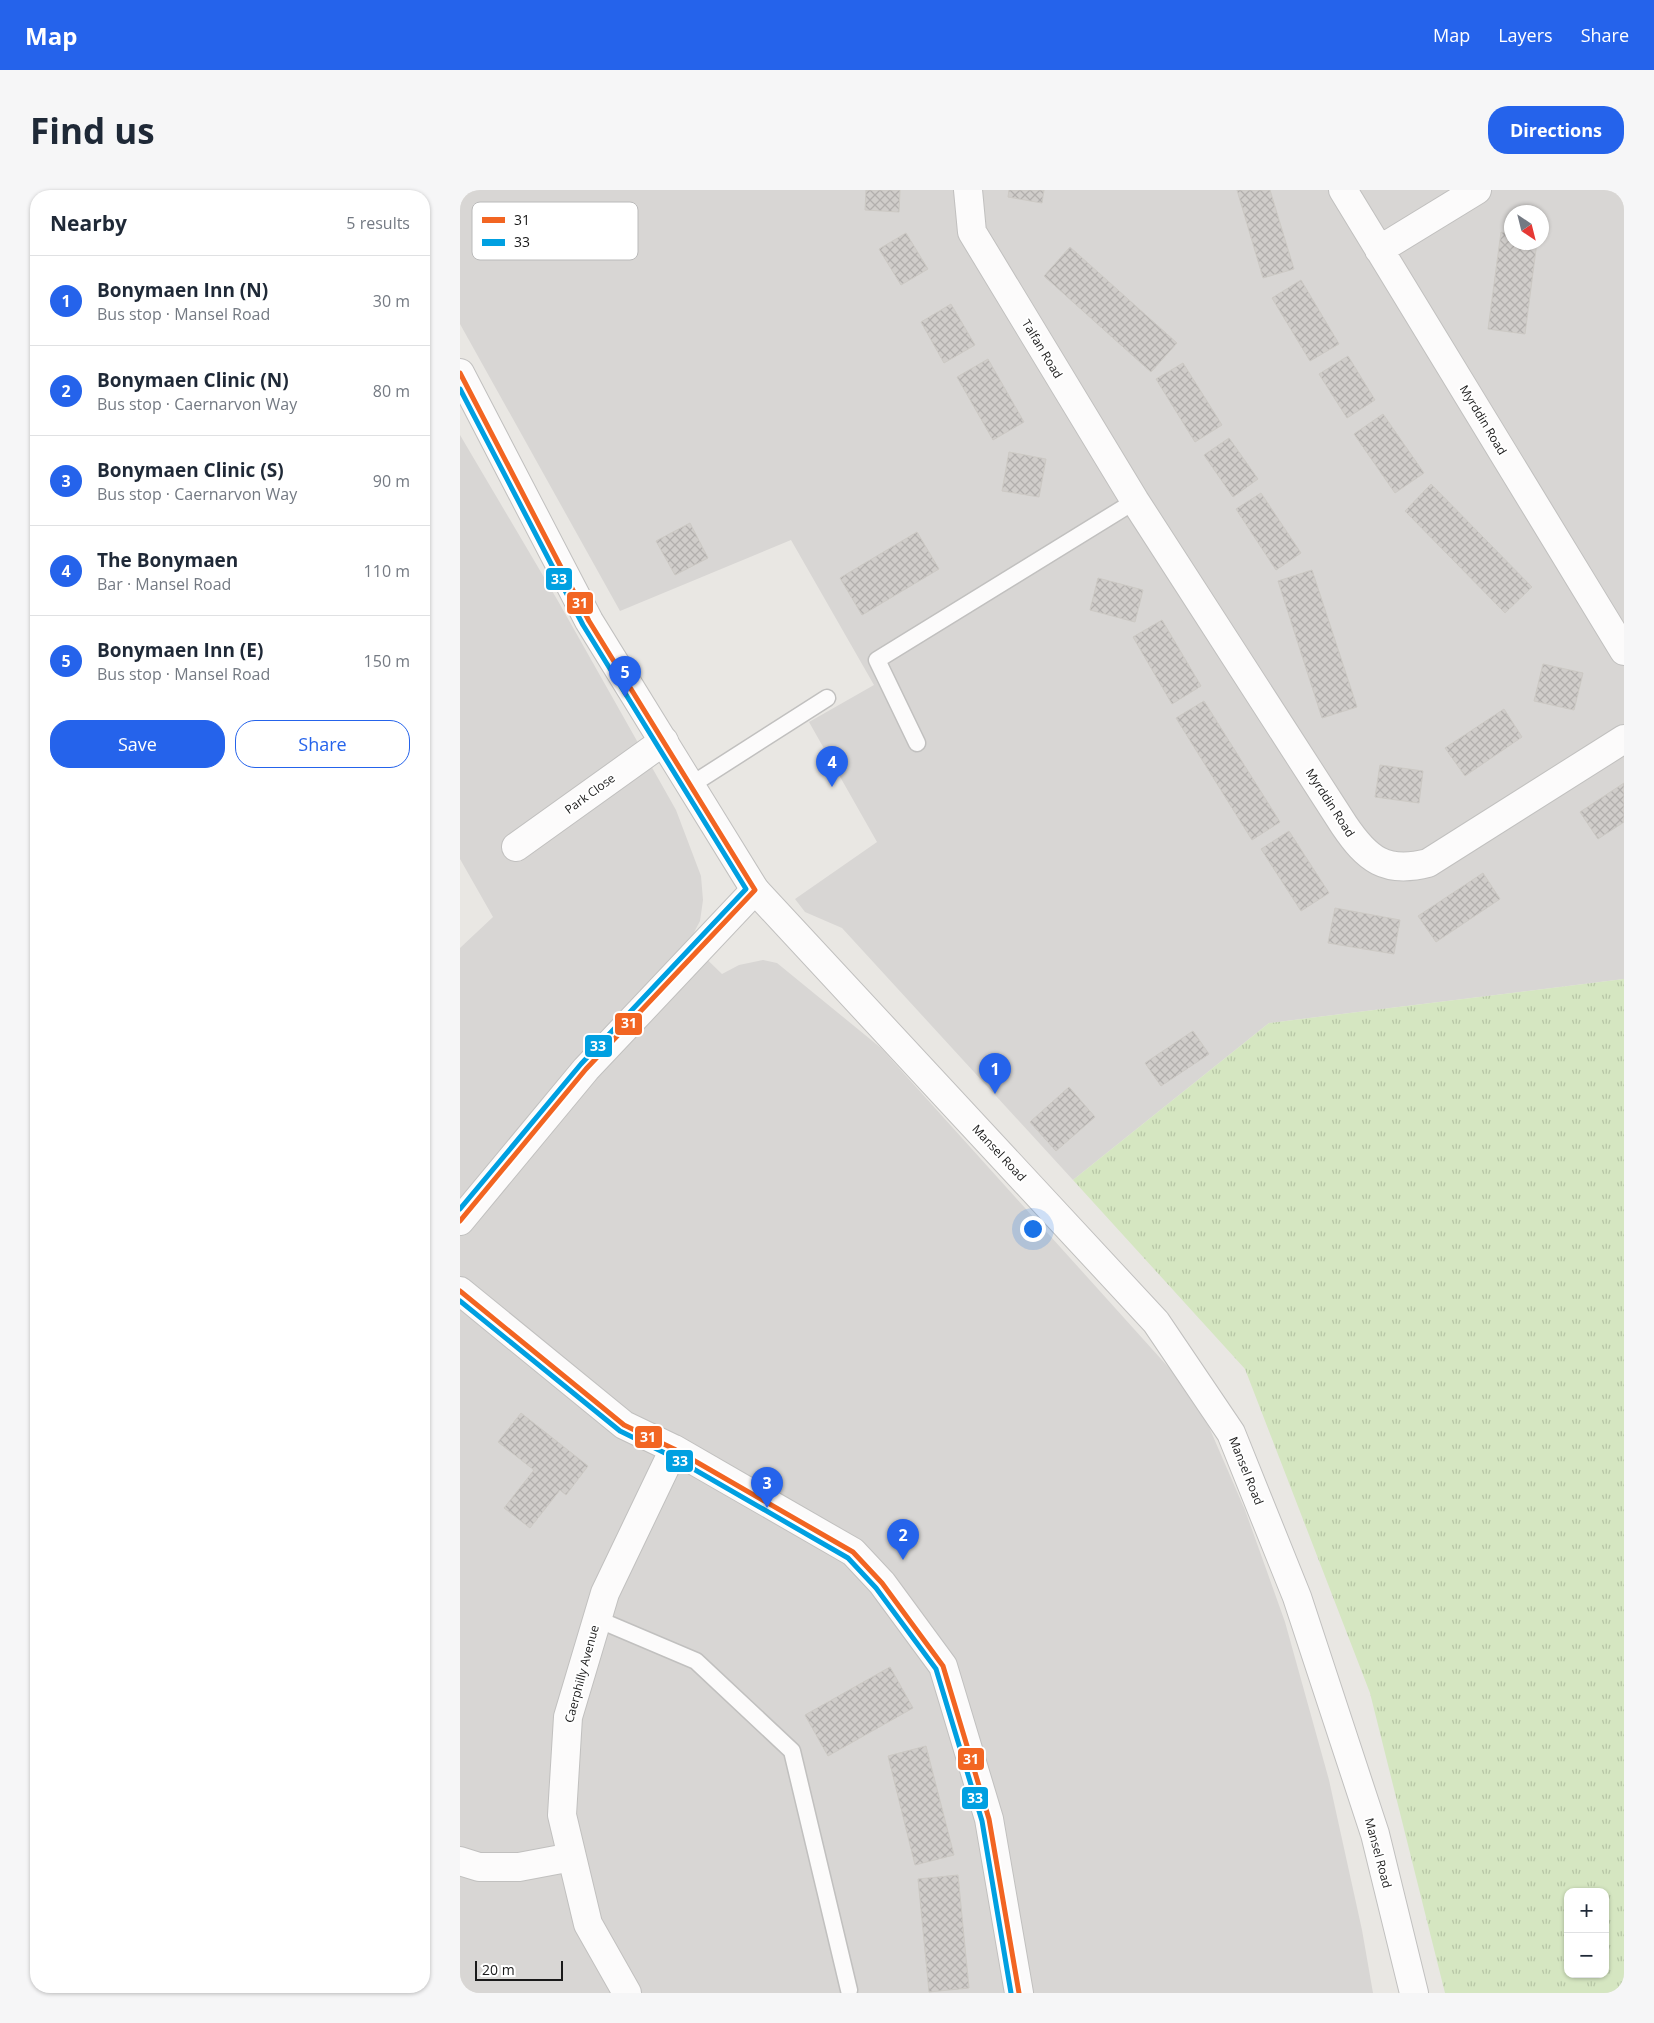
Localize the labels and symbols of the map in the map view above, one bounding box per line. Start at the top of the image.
legend [472,202,638,260]
north arrow [1504,205,1549,250]
text: 31 [514,210,530,229]
text: 33 [514,232,530,251]
street label: Talfan Road [1018,316,1067,381]
street label: Myrddin Road [1456,382,1511,458]
line badge: 33 [545,567,573,591]
text: 33 [551,569,567,588]
line badge: 31 [566,591,594,615]
text: 31 [572,593,588,612]
pin: 5 [609,656,641,697]
pin: 4 [816,746,848,787]
street label: Myrddin Road [1302,765,1359,840]
street label: Park Close [561,769,619,818]
line badge: 31 [614,1012,643,1036]
text: 31 [621,1013,637,1032]
line badge: 33 [584,1034,613,1058]
text: 33 [590,1036,606,1055]
pin: 1 [979,1053,1011,1094]
street label: Mansel Road [969,1121,1030,1185]
your location [1020,1216,1046,1242]
line badge: 31 [634,1425,663,1449]
text: 31 [640,1427,656,1446]
street label: Mansel Road [1225,1434,1268,1507]
line badge: 33 [665,1449,694,1473]
text: 33 [672,1451,688,1470]
pin: 3 [751,1467,783,1508]
pin: 2 [887,1519,919,1560]
street label: Caerphilly Avenue [560,1623,603,1725]
line badge: 31 [957,1747,985,1771]
text: 31 [963,1749,979,1768]
line badge: 33 [961,1786,989,1810]
text: 33 [967,1788,983,1807]
street label: Mansel Road [1361,1816,1396,1890]
scale bar [475,1958,562,1981]

